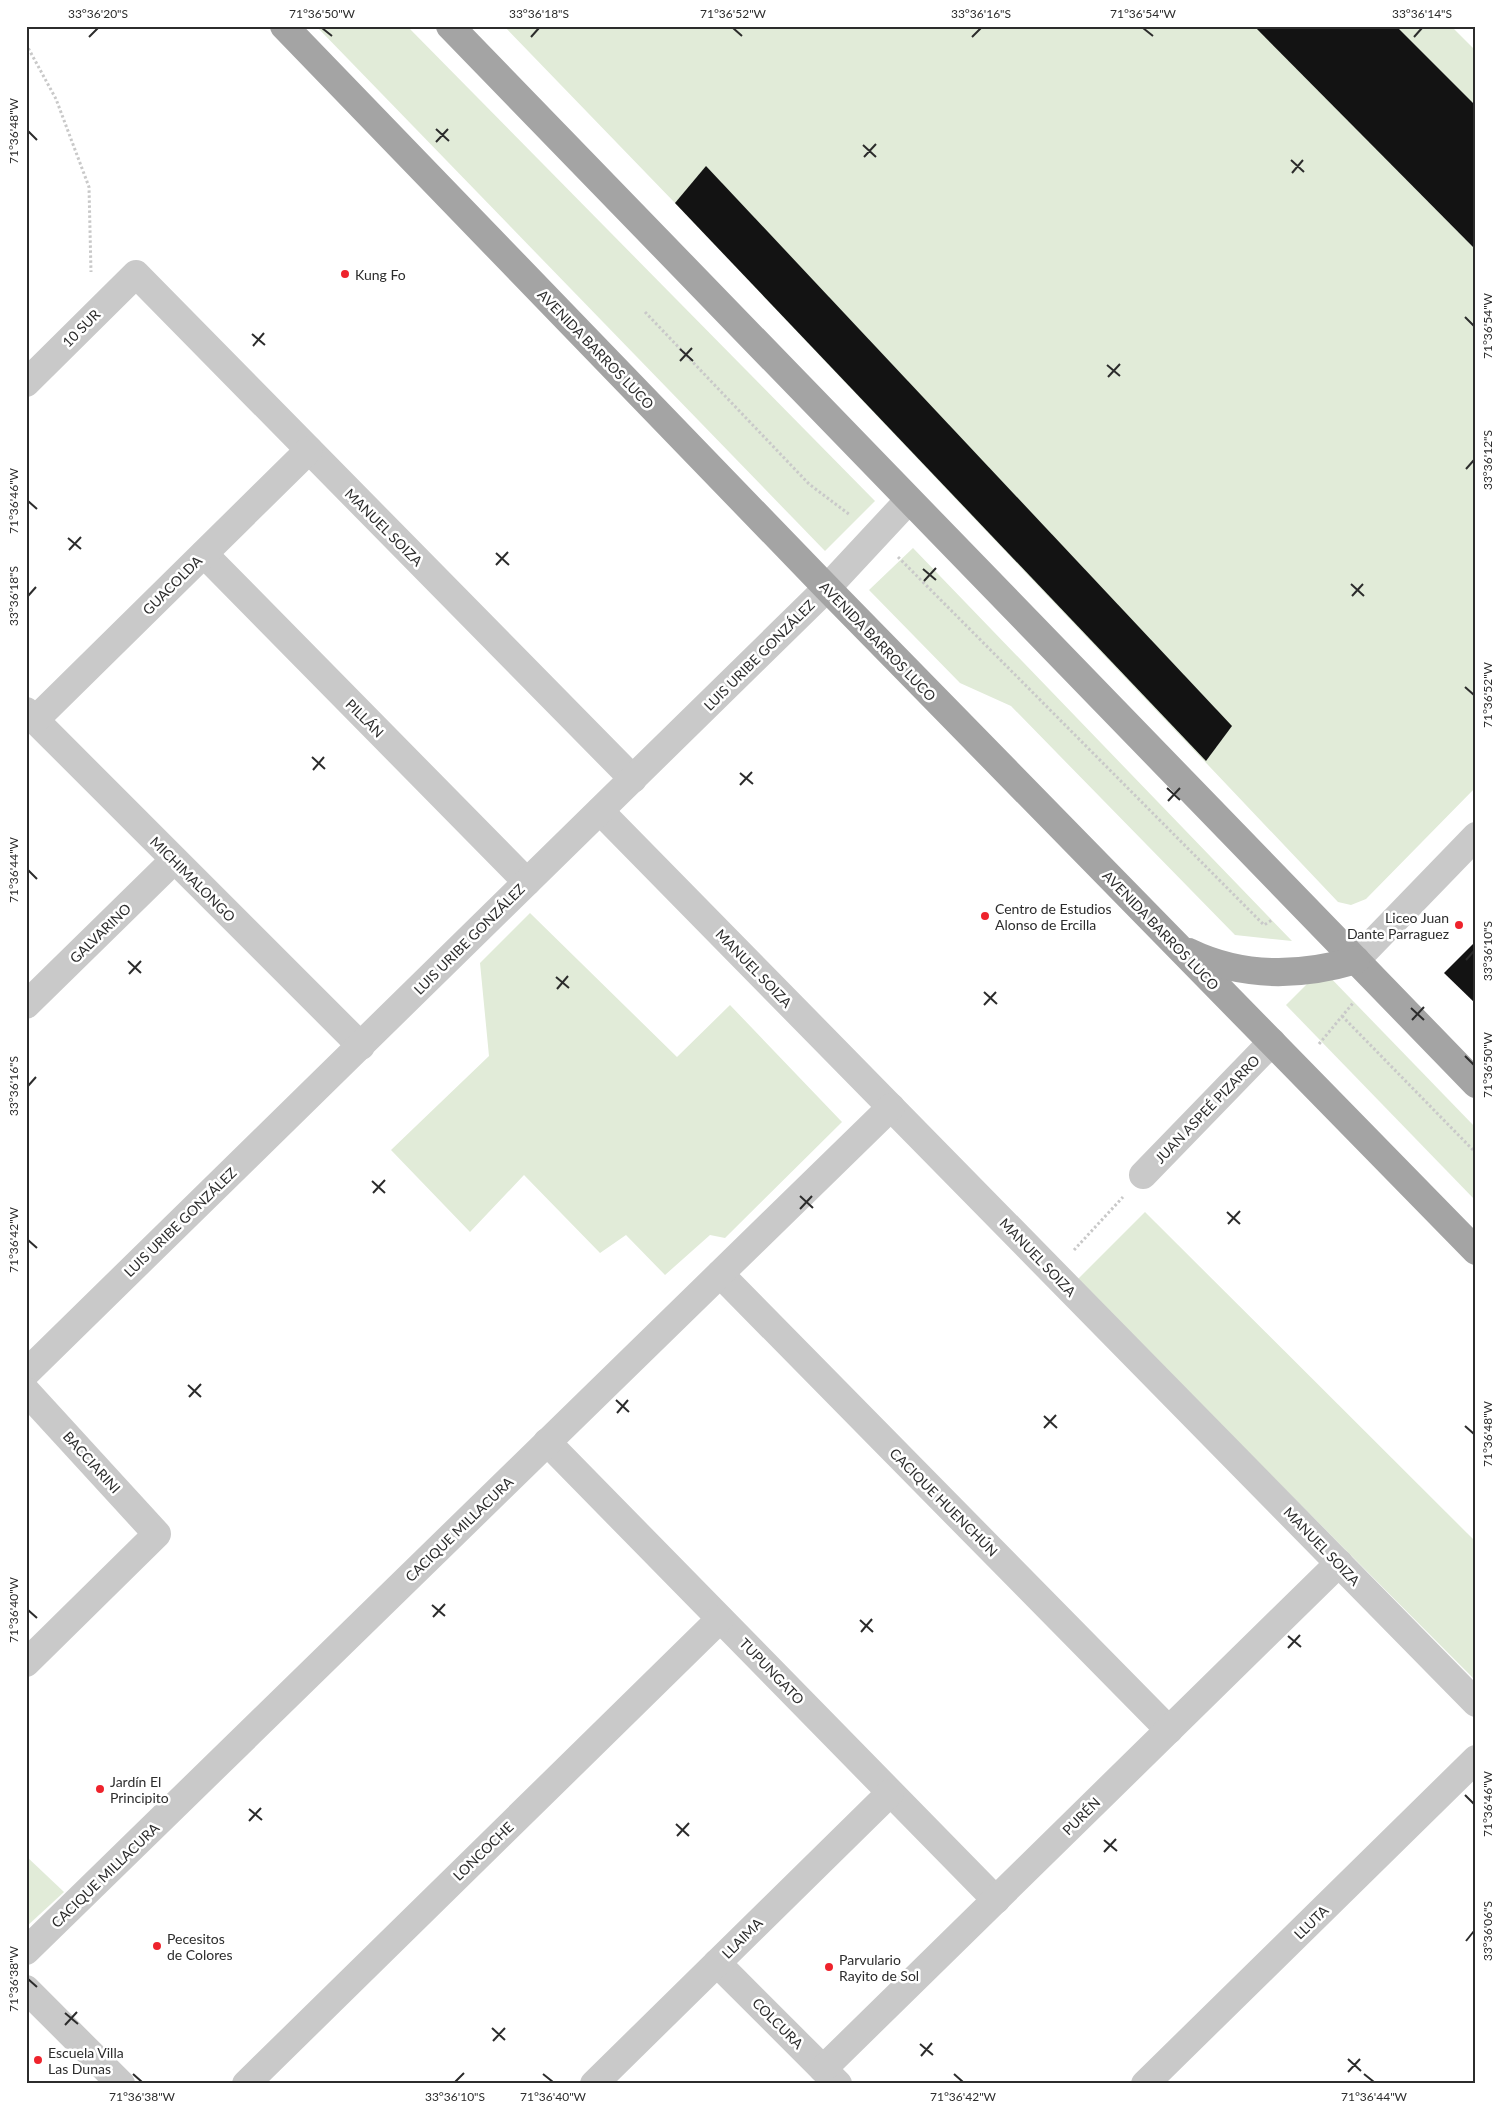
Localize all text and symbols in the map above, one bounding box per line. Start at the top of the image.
text: 33°36'20"S [68,6,128,21]
text: 71°36'50"W [289,6,356,21]
text: 33°36'18"S [509,6,569,21]
text: 71°36'52"W [700,6,767,21]
text: 33°36'16"S [951,6,1011,21]
text: 71°36'54"W [1110,6,1177,21]
text: 33°36'14"S [1392,6,1452,21]
text: 71°36'48"W [6,97,21,164]
place label: Kung Fo [355,266,406,283]
marker: Kung Fo [339,268,351,280]
street label: AVENIDA BARROS LUCO [534,286,658,412]
text: 71°36'54"W [1480,292,1495,359]
street label: 10 SUR [59,305,104,350]
text: 33°36'12"S [1480,430,1495,490]
text: 71°36'46"W [6,467,21,534]
street label: MANUEL SOIZA [342,485,427,570]
street label: GUACOLDA [139,551,206,618]
text: 33°36'18"S [6,566,21,626]
street label: AVENIDA BARROS LUCO [816,578,940,704]
street label: LUIS URIBE GONZÁLEZ [700,596,818,714]
text: 71°36'52"W [1480,661,1495,728]
street label: PILLÁN [342,695,388,741]
street label: MICHIMALONGO [147,833,239,925]
text: 71°36'44"W [6,836,21,903]
street label: AVENIDA BARROS LUCO [1099,867,1223,993]
street label: LUIS URIBE GONZÁLEZ [410,880,528,998]
street label: GALVARINO [66,900,134,966]
place label: Centro de Estudios Alonso de Ercilla [995,900,1112,933]
place label: Liceo Juan Dante Parraguez [1347,909,1449,942]
marker: Centro de Estudios Alonso de Ercilla [979,910,991,922]
marker: Liceo Juan Dante Parraguez [1453,919,1465,931]
text: 33°36'10"S [1480,921,1495,981]
street label: MANUEL SOIZA [712,925,796,1011]
text: 71°36'50"W [1480,1031,1495,1098]
street label: JUAN ASPEÉ PIZARRO [1151,1052,1263,1166]
text: 33°36'16"S [6,1056,21,1116]
street label: LUIS URIBE GONZÁLEZ [120,1164,240,1280]
text: 71°36'42"W [6,1206,21,1273]
street label: MANUEL SOIZA [996,1214,1080,1300]
text: 71°36'48"W [1480,1400,1495,1467]
street label: BACCIARINI [60,1428,124,1496]
street label: CACIQUE HUENCHÚN [886,1444,1002,1560]
street label: CACIQUE MILLACURA [402,1473,517,1585]
street label: MANUEL SOIZA [1280,1503,1364,1589]
text: 71°36'40"W [6,1576,21,1643]
street label: TUPUNGATO [736,1634,808,1708]
text: 71°36'46"W [1480,1770,1495,1837]
place label: Jardín El Principito [110,1773,169,1806]
marker: Jardín El Principito [94,1783,106,1795]
street label: PURÉN [1059,1794,1103,1838]
street label: LONCOCHE [449,1818,517,1884]
street label: CACIQUE MILLACURA [48,1819,163,1931]
street label: LLUTA [1290,1901,1332,1942]
text: 33°36'06"S [1480,1901,1495,1961]
street label: LLAIMA [718,1914,766,1962]
place label: Pecesitos de Colores [167,1930,232,1963]
marker: Pecesitos de Colores [151,1940,163,1952]
text: 71°36'38"W [6,1945,21,2012]
place label: Parvulario Rayito de Sol [839,1951,919,1984]
marker: Parvulario Rayito de Sol [823,1961,835,1973]
street label: COLCURA [749,1994,807,2052]
place label: Escuela Villa Las Dunas [48,2044,124,2077]
marker: Escuela Villa Las Dunas [32,2054,44,2066]
text: 71°36'38"W [109,2089,176,2104]
text: 33°36'10"S [425,2089,485,2104]
text: 71°36'40"W [520,2089,587,2104]
text: 71°36'42"W [930,2089,997,2104]
text: 71°36'44"W [1341,2089,1408,2104]

